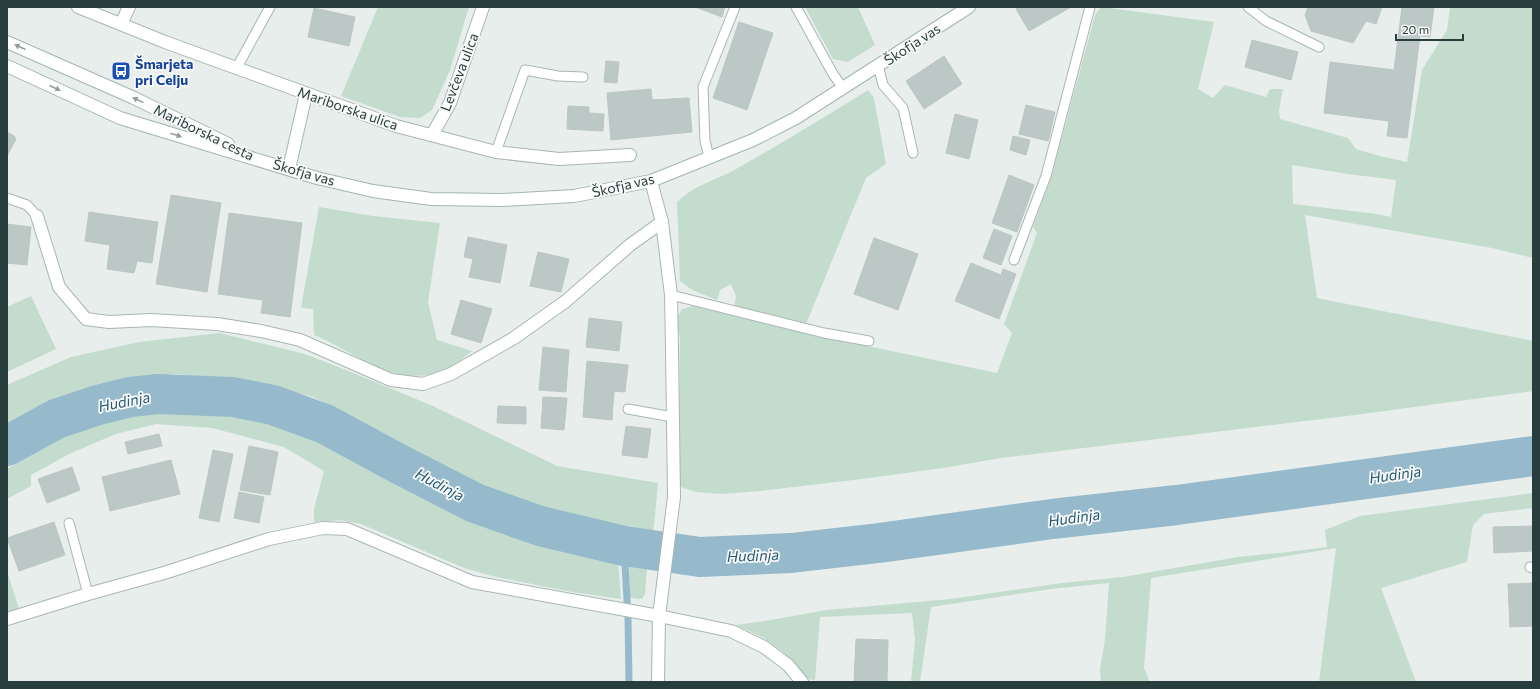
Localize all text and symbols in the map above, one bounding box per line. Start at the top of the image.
scale bar [1396,16,1463,42]
street label: Škofja vas [881,20,943,68]
text: 20 m [1402,22,1429,36]
street label: Levčeva ulica [436,30,482,114]
one-way arrow [14,44,25,50]
place label: Šmarjeta pri Celju [135,55,193,88]
bus stop icon: Šmarjeta pri Celju [110,60,132,82]
street label: Mariborska ulica [296,83,400,133]
one-way arrow [50,85,61,91]
one-way arrow [133,97,144,103]
street label: Mariborska cesta [151,100,257,164]
one-way arrow [171,132,183,138]
street label: Škofja vas [271,155,337,189]
street label: Škofja vas [590,170,656,200]
water label: Hudinja [97,387,152,415]
water label: Hudinja [1368,461,1422,487]
water label: Hudinja [413,464,467,504]
water label: Hudinja [1047,504,1101,530]
water label: Hudinja [726,545,780,565]

